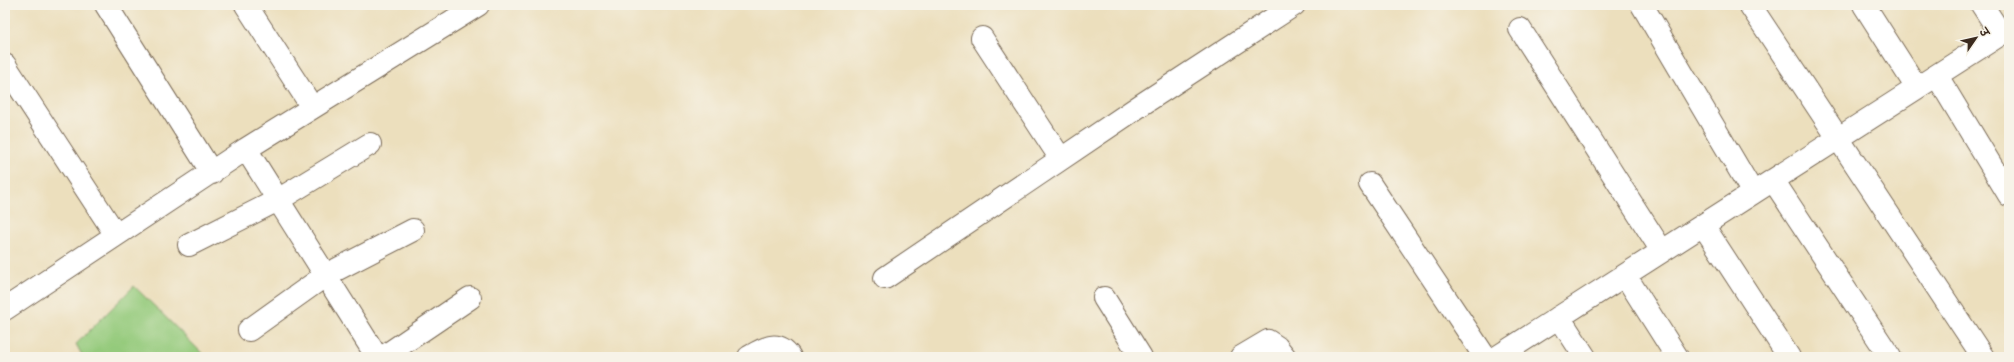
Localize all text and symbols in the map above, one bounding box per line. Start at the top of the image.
north arrow [1956,18,1996,58]
text: उ [1975,25,1993,41]

